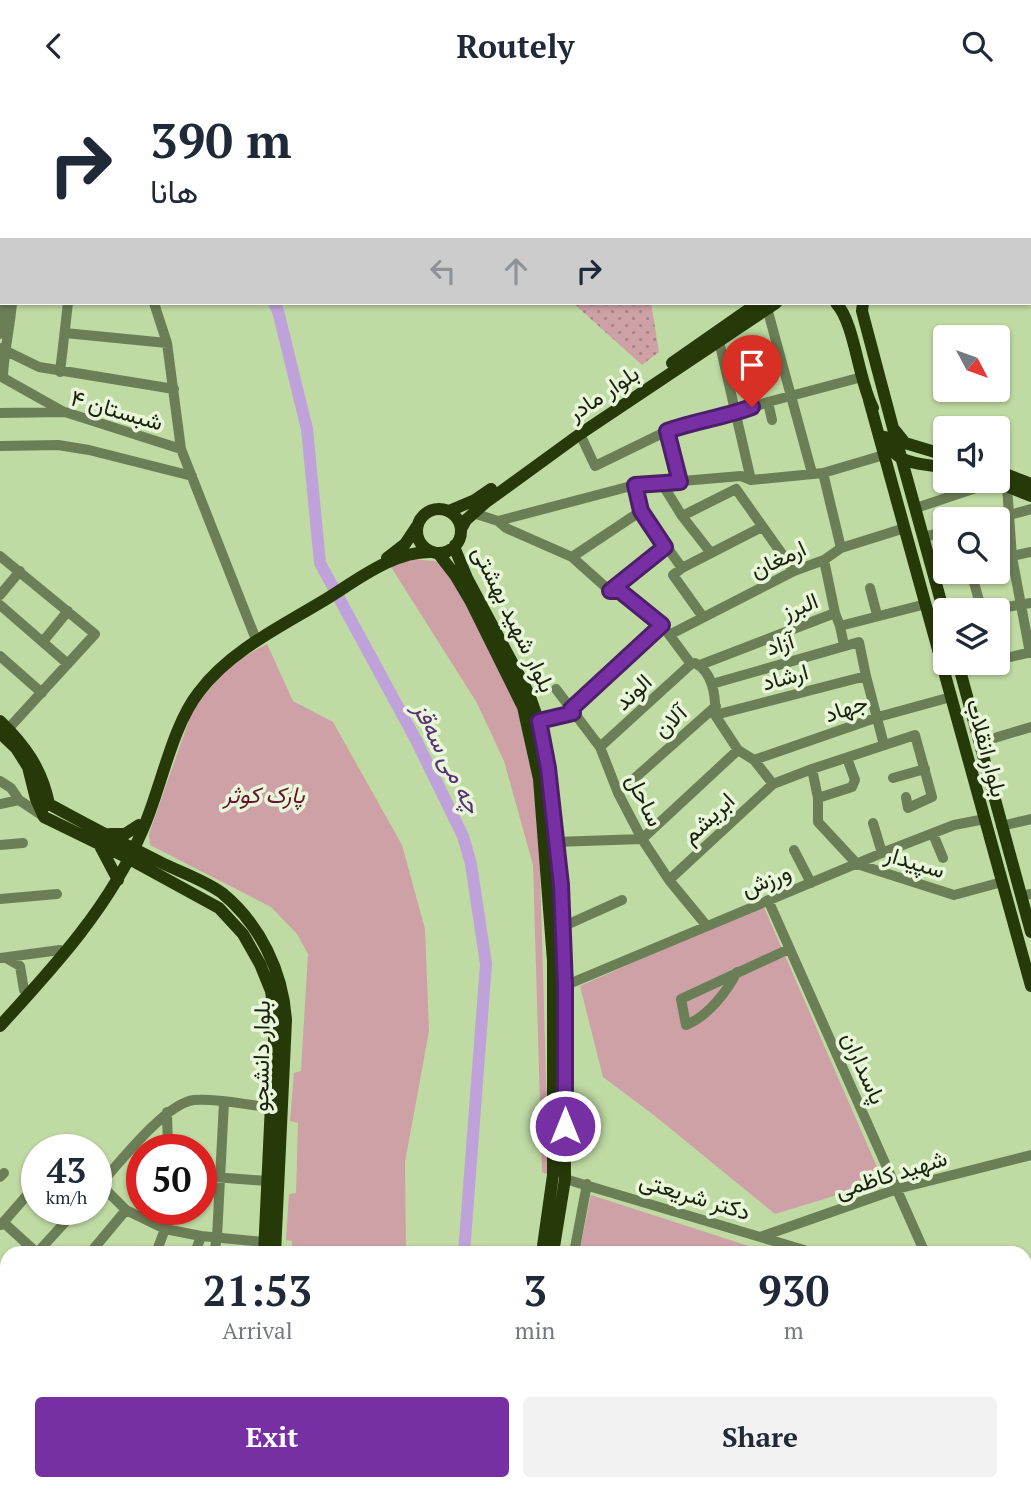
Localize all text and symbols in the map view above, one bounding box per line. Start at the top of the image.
text: Routely [457,25,574,67]
icon: back [35,27,73,65]
icon: search [958,27,996,65]
text: 390 m [150,107,292,172]
icon: right [35,119,126,210]
text: هانا [150,170,198,212]
icon: left [424,252,462,290]
icon: ahead [497,252,535,290]
icon: right [570,252,608,290]
north arrow [933,325,1010,403]
map controls [933,325,1010,675]
pin [722,335,782,407]
icon: arrive [733,346,771,384]
street label: بلوار مادر [560,357,645,428]
street label: شبستان ۴ [67,382,167,437]
button: sound [933,416,1010,493]
button: search [933,507,1010,584]
street label: ارمغان [745,532,811,585]
street label: بلوار شهید بهشتی [466,540,563,697]
street label: البرز [776,585,822,627]
button: layers [933,598,1010,675]
street label: آزاد [762,624,799,662]
street label: ارشاد [758,656,811,698]
street label: الوند [607,666,658,717]
street label: جهاد [820,686,872,729]
water label: چە می سەقز [404,695,490,820]
street label: بلوار انقلاب [960,695,1015,800]
street label: آلان [646,696,694,744]
street label: ساحل [619,768,671,831]
park label: پارک کوثر [221,779,305,811]
street label: ابریشم [674,785,741,850]
street label: سپیدار [880,837,949,886]
street label: ورزش [736,856,795,903]
street label: بلوار دانشجو [244,1000,277,1112]
street label: پاسداران [834,1027,894,1109]
position arrow [528,1089,602,1163]
speed limit sign: 50 [126,1134,217,1225]
street label: شهید کاظمی [831,1142,951,1205]
text: 43 [47,1147,86,1193]
street label: دکتر شریعتی [636,1164,754,1227]
text: km/h [46,1185,87,1209]
text: 21:53 [203,1262,312,1318]
text: 3 [523,1262,547,1318]
text: 930 [758,1262,829,1318]
text: Arrival [222,1315,293,1346]
text: min [515,1315,555,1346]
text: m [784,1315,804,1346]
button: Exit [35,1397,509,1477]
button: Share [523,1397,997,1477]

